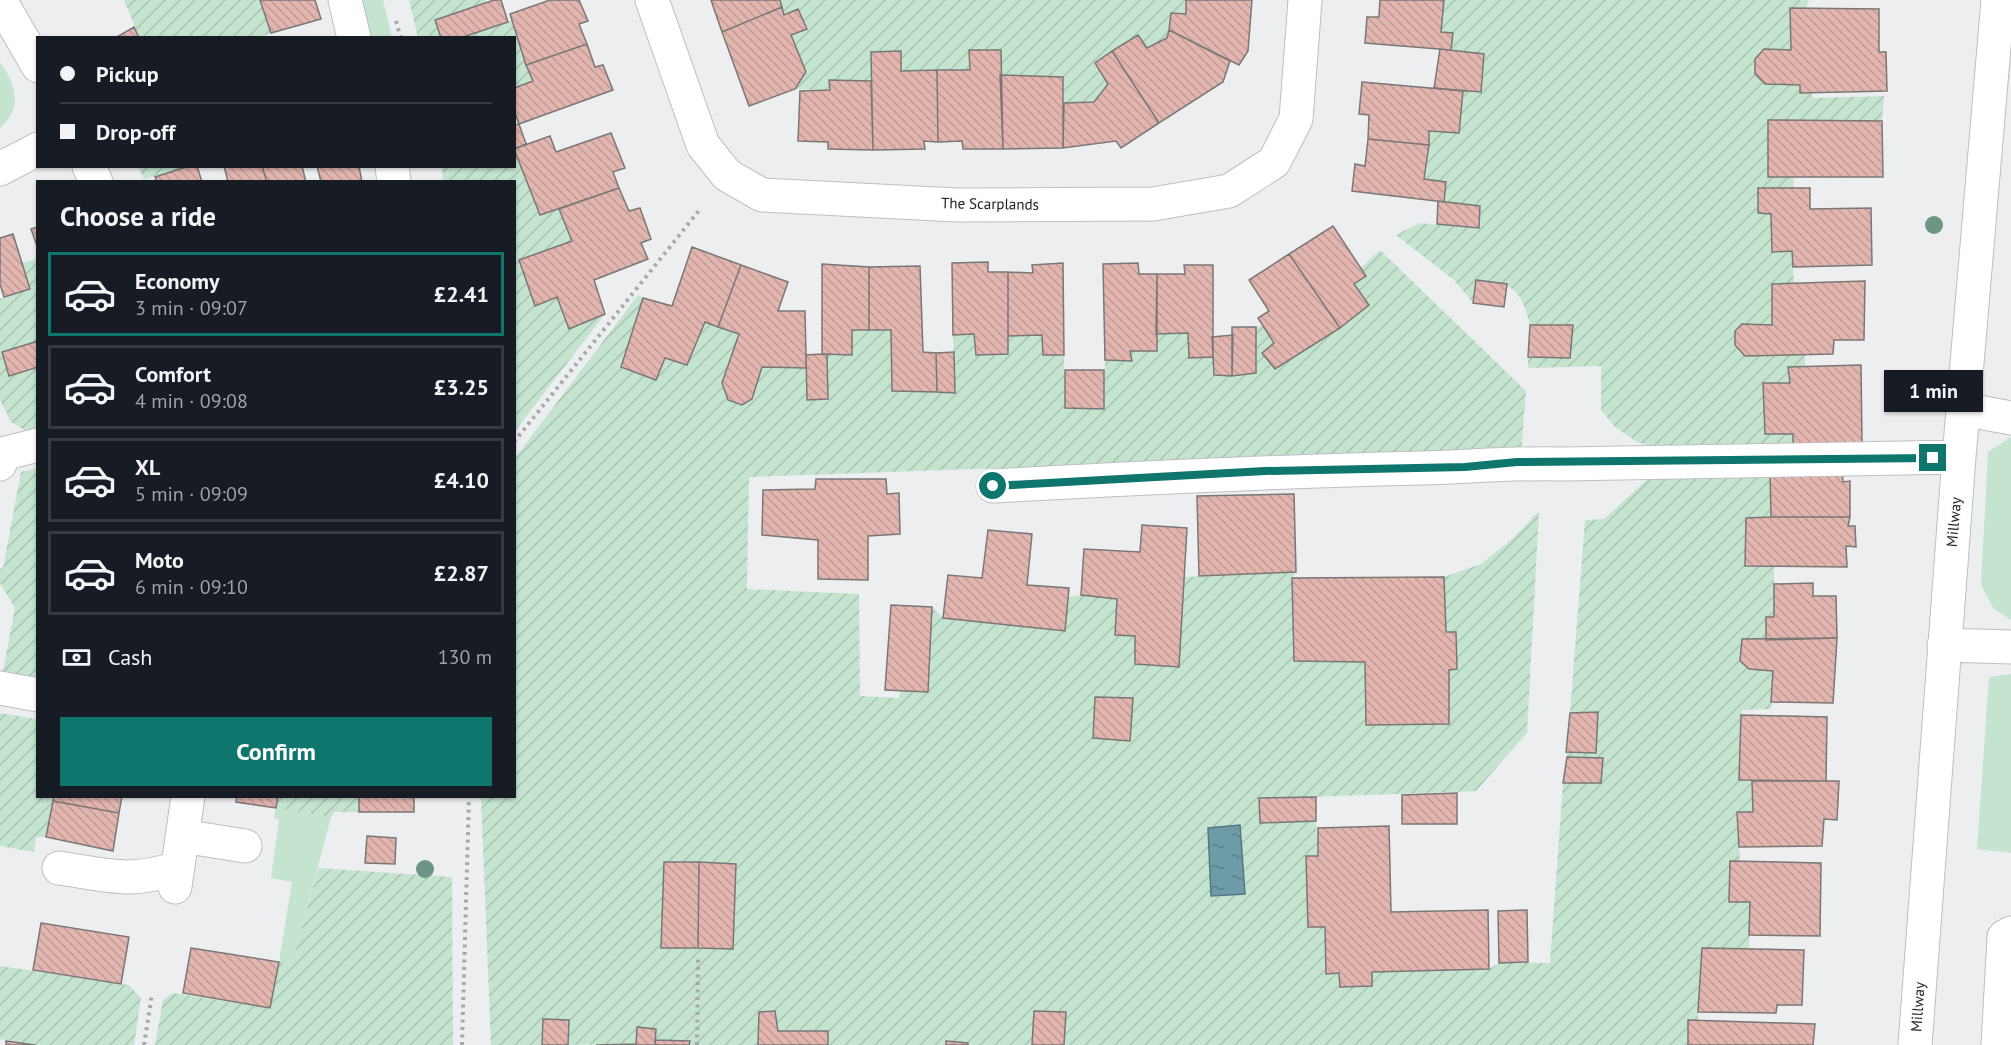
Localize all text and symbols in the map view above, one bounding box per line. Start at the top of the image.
text: Pickup [96,60,159,88]
text: Drop-off [96,118,175,146]
street label: The Scarplands [941,193,1039,214]
text: Choose a ride [60,199,216,233]
icon: car [63,267,117,321]
text: Economy [135,267,219,295]
text: £2.41 [434,280,489,308]
text: 3 min · 09:07 [135,295,248,321]
icon: car [63,360,117,414]
text: Comfort [135,360,211,388]
callout: 1 min [1884,371,1982,413]
text: £3.25 [434,373,489,401]
text: 1 min [1909,378,1958,404]
text: 4 min · 09:08 [135,388,248,414]
route end [1919,444,1946,471]
icon: car [63,453,117,507]
text: XL [135,453,160,481]
text: £4.10 [434,466,489,494]
route start [979,472,1006,499]
text: 5 min · 09:09 [135,481,248,507]
street label: Millway [1942,496,1965,548]
icon: car [63,546,117,600]
text: Moto [135,546,184,574]
text: £2.87 [434,559,489,587]
text: 6 min · 09:10 [135,574,248,600]
icon: cash [60,641,93,674]
text: Cash [108,643,152,671]
text: 130 m [438,644,492,670]
button: Confirm [60,717,492,786]
street label: Millway [1906,981,1929,1033]

